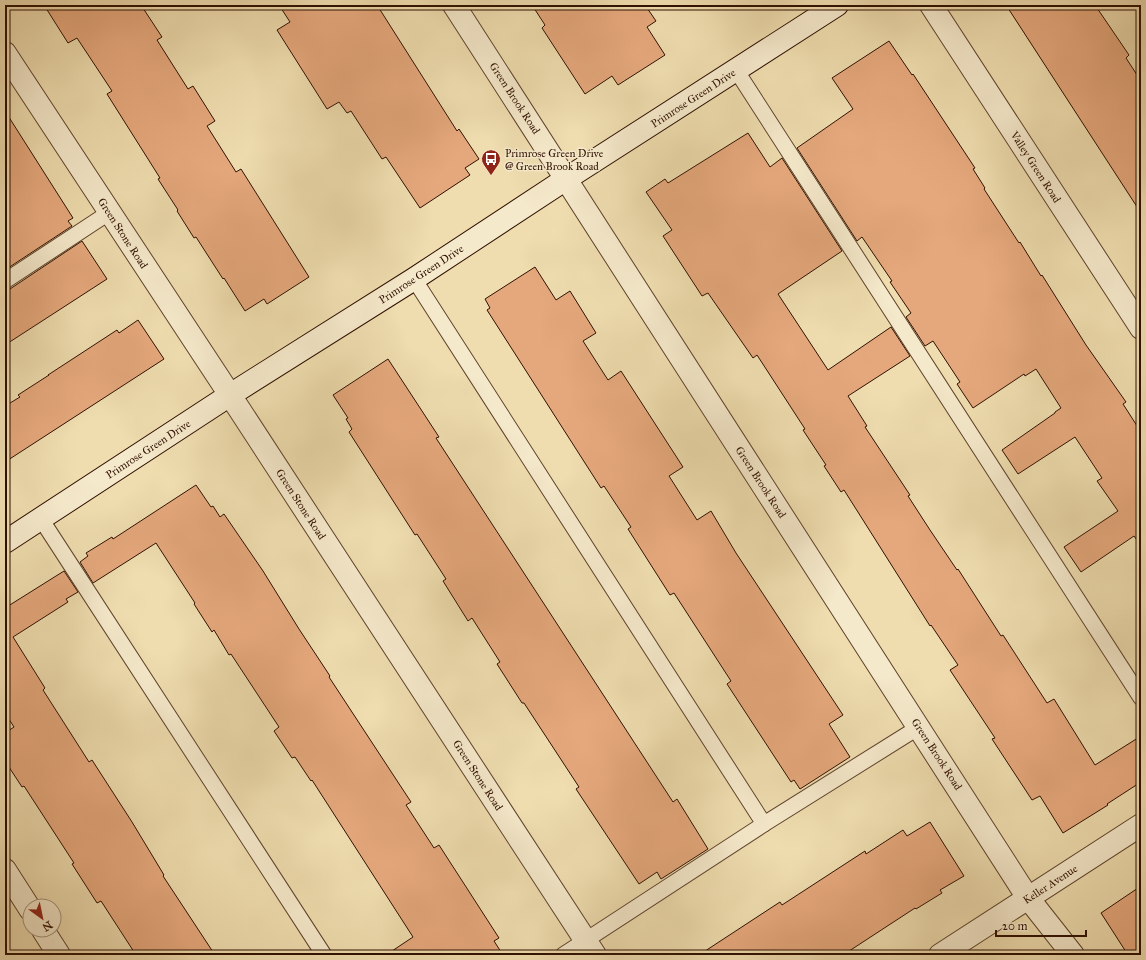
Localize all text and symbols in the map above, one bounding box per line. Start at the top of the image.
street label: Green Brook Road [487,60,543,137]
street label: Primrose Green Drive [649,66,738,131]
street label: Valley Green Road [1007,128,1064,206]
place label: Primrose Green Drive @ Green Brook Road [505,147,604,173]
bus stop icon: Primrose Green Drive @ Green Brook Road [480,148,502,176]
street label: Green Stone Road [95,195,151,271]
street label: Primrose Green Drive [377,242,466,307]
street label: Primrose Green Drive [104,417,193,482]
street label: Green Brook Road [733,444,789,521]
street label: Green Stone Road [273,466,329,542]
street label: Green Brook Road [909,716,965,793]
street label: Green Stone Road [450,737,506,813]
street label: Keller Avenue [1021,862,1080,907]
north arrow [22,898,62,938]
scale bar [996,912,1086,938]
text: N [39,918,55,934]
text: 20 m [1002,919,1028,933]

